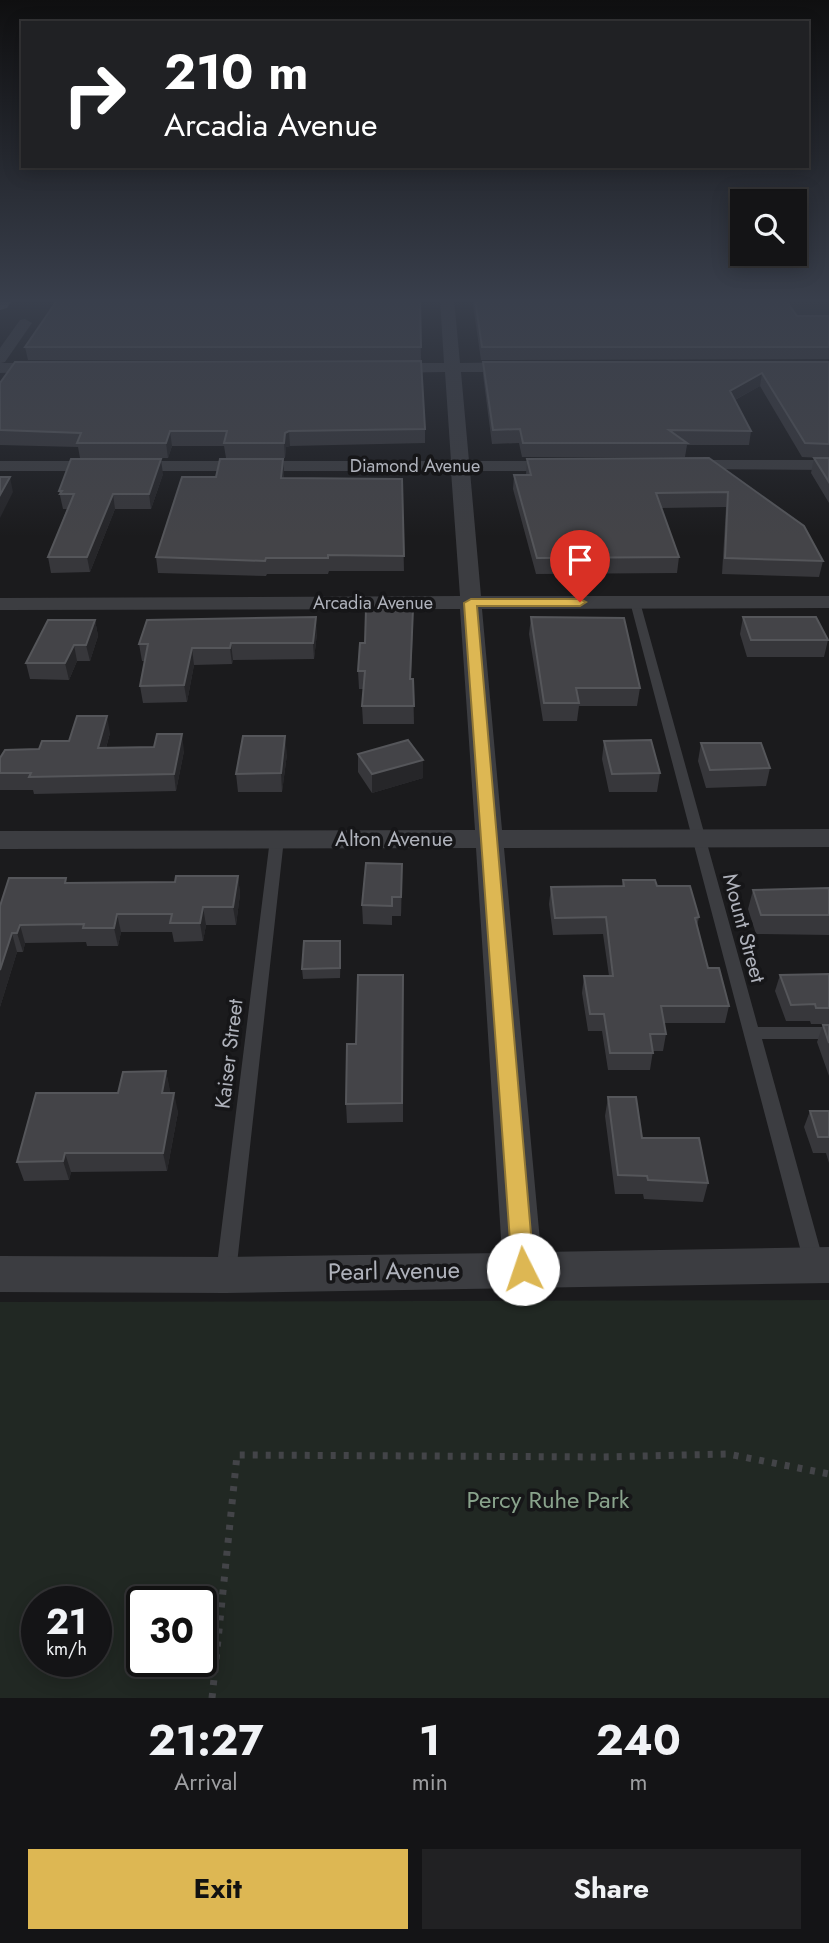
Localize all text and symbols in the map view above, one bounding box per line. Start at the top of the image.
text: 210 m [164,37,308,107]
icon: right [49,49,140,140]
text: Arcadia Avenue [164,102,378,148]
map controls [730,189,807,266]
button: search [730,189,807,266]
street label: Diamond Avenue [350,453,480,479]
pin [550,530,610,602]
icon: arrive [561,541,599,579]
street label: Arcadia Avenue [313,590,433,616]
street label: Alton Avenue [335,824,453,854]
street label: Mount Street [715,870,773,986]
street label: Kaiser Street [207,997,251,1111]
position arrow [486,1232,560,1306]
street label: Pearl Avenue [328,1252,460,1289]
park label: Percy Ruhe Park [467,1482,630,1517]
speed limit sign: 30 [126,1586,217,1677]
text: 21 [46,1597,87,1647]
text: km/h [46,1636,87,1662]
text: 21:27 [148,1710,264,1771]
text: 1 [419,1710,441,1771]
text: 240 [596,1710,681,1771]
text: Arrival [174,1765,238,1799]
text: min [412,1765,448,1799]
text: m [629,1765,647,1799]
button: Exit [28,1849,408,1929]
button: Share [422,1849,801,1929]

